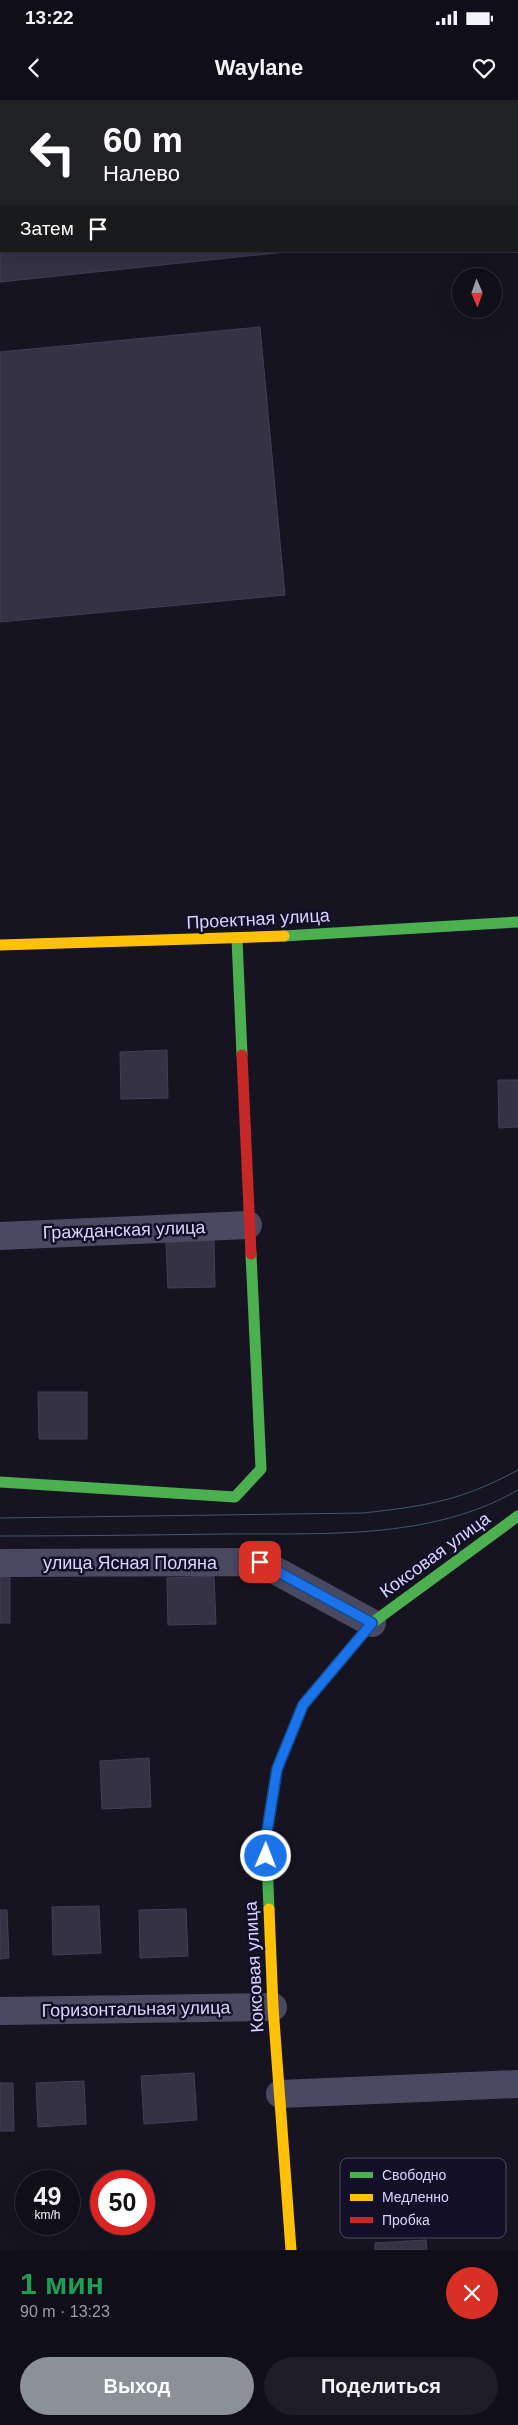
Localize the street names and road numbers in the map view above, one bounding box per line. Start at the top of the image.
street label: Проектная улица [186,905,331,933]
street label: Гражданская улица [42,1217,207,1243]
street label: Коксовая улица [376,1508,495,1602]
street label: улица Ясная Поляна [43,1553,218,1573]
street label: Коксовая улица [241,1900,267,2033]
street label: Горизонтальная улица [41,1997,232,2021]

